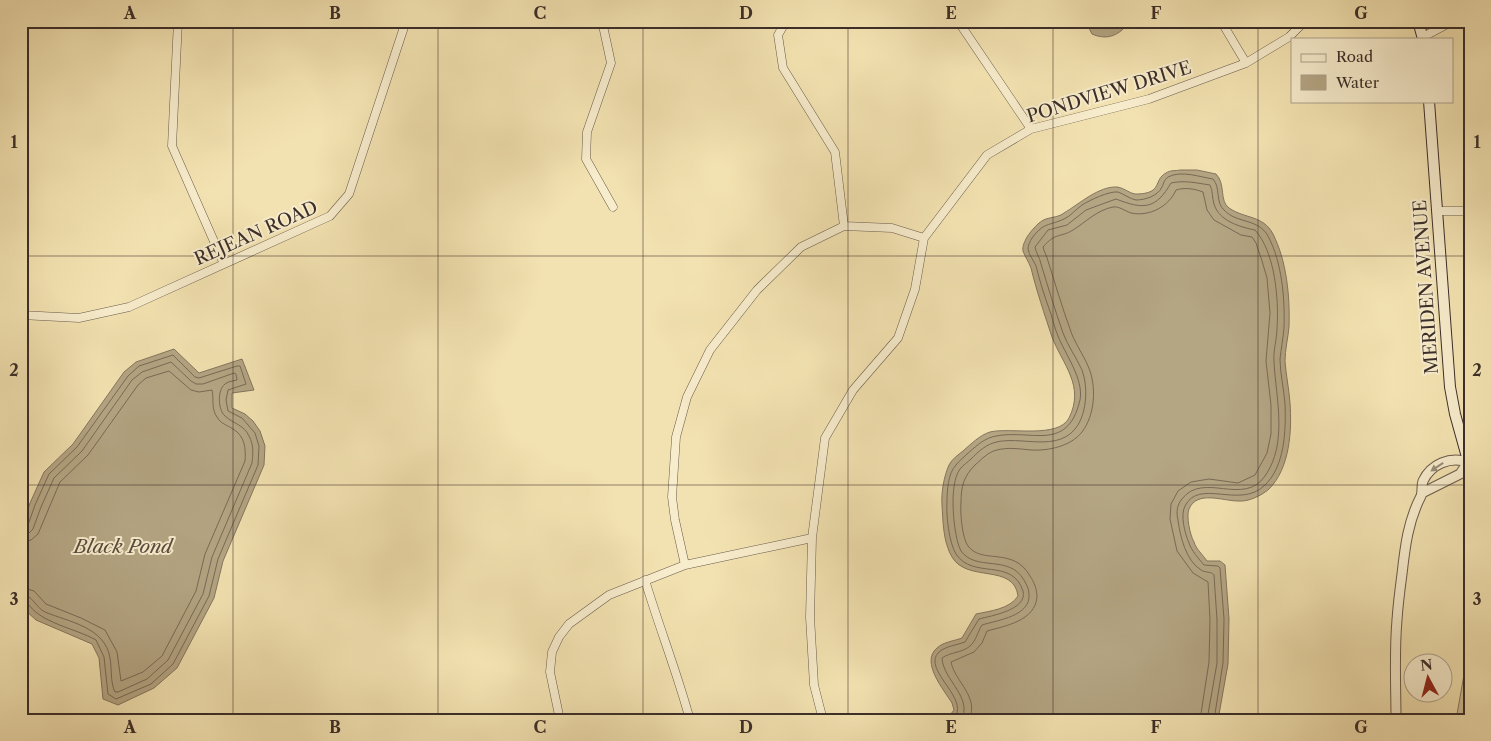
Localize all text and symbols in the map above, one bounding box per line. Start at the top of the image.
text: A [123,3,137,23]
text: B [329,3,341,23]
text: C [534,3,546,23]
text: D [739,3,753,23]
text: E [945,3,957,23]
text: F [1151,3,1162,23]
text: G [1354,3,1368,23]
legend [1291,38,1454,102]
text: Road [1336,47,1373,66]
street label: PONDVIEW DRIVE [1024,56,1194,128]
text: Water [1335,73,1380,92]
text: 1 [10,132,18,152]
text: 1 [1473,132,1481,152]
street label: REJEAN ROAD [191,196,321,270]
street label: MERIDEN AVENUE [1409,199,1443,375]
text: 2 [9,360,19,380]
text: 2 [1472,360,1482,380]
one-way arrow [1430,462,1444,471]
water label: Black Pond [72,535,174,558]
text: 3 [9,589,19,609]
text: 3 [1472,589,1482,609]
north arrow [1404,654,1454,704]
text: N [1419,655,1434,675]
text: A [123,717,137,737]
text: B [329,717,341,737]
text: C [534,717,546,737]
text: D [739,717,753,737]
text: E [945,717,957,737]
text: F [1151,717,1162,737]
text: G [1354,717,1368,737]

